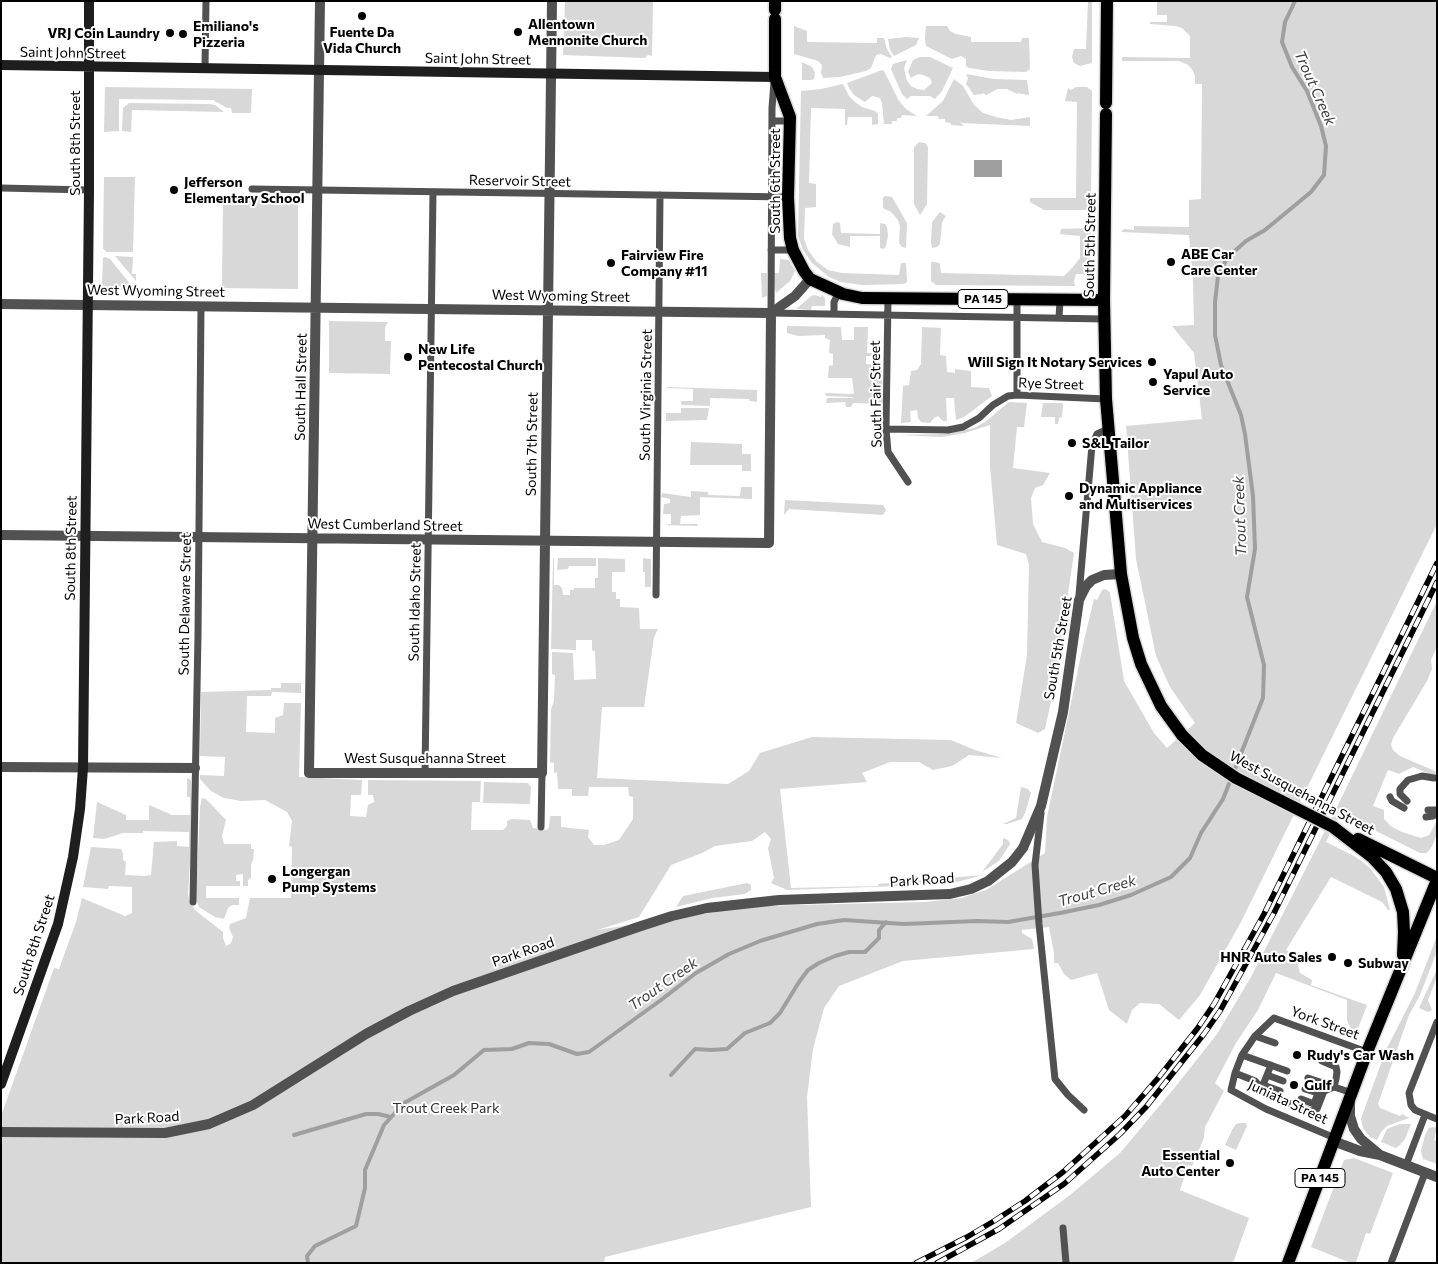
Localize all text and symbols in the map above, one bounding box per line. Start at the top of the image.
marker: Fuente Da Vida Church [356,10,368,22]
place label: Allentown Mennonite Church [528,16,647,48]
place label: Emiliano's Pizzeria [193,18,259,50]
place label: Fuente Da Vida Church [323,24,401,56]
place label: VRJ Coin Laundry [47,25,160,41]
marker: Allentown Mennonite Church [512,26,524,38]
marker: VRJ Coin Laundry [164,27,176,39]
marker: Emiliano's Pizzeria [177,28,189,40]
street label: Saint John Street [20,44,126,62]
water label: Trout Creek [1290,48,1340,128]
street label: Saint John Street [425,50,531,68]
street label: South 8th Street [67,90,83,196]
street label: South 6th Street [767,128,783,234]
street label: Reservoir Street [469,172,571,190]
place label: Jefferson Elementary School [184,174,304,206]
marker: Jefferson Elementary School [168,184,180,196]
street label: South 5th Street [1081,192,1099,298]
place label: ABE Car Care Center [1181,246,1258,278]
place label: Fairview Fire Company #11 [621,247,708,280]
marker: ABE Car Care Center [1165,256,1177,268]
marker: Fairview Fire Company #11 [605,257,617,269]
street label: West Wyoming Street [87,281,225,301]
street label: West Wyoming Street [492,286,630,306]
road number: PA 145 [958,290,1008,308]
street label: South Virginia Street [636,329,656,461]
street label: South Hall Street [292,333,310,441]
street label: South Fair Street [867,340,885,448]
place label: New Life Pentecostal Church [418,341,543,374]
marker: New Life Pentecostal Church [402,351,414,363]
place label: Will Sign It Notary Services [967,354,1142,370]
marker: Will Sign It Notary Services [1146,356,1158,368]
place label: Yapul Auto Service [1163,366,1233,398]
street label: Rye Street [1018,374,1084,394]
marker: Yapul Auto Service [1147,376,1159,388]
street label: South 7th Street [523,392,541,496]
place label: S&L Tailor [1082,435,1149,451]
marker: S&L Tailor [1066,437,1078,449]
water label: Trout Creek [1230,475,1250,557]
place label: Dynamic Appliance and Multiservices [1079,480,1202,512]
marker: Dynamic Appliance and Multiservices [1063,490,1075,502]
street label: South 8th Street [62,495,80,601]
street label: West Cumberland Street [307,515,463,535]
street label: South Delaware Street [175,533,195,675]
street label: South Idaho Street [406,542,424,662]
street label: South 5th Street [1041,595,1075,701]
street label: West Susquehanna Street [1226,748,1378,838]
street label: West Susquehanna Street [344,750,506,766]
place label: Longergan Pump Systems [282,863,376,896]
street label: Park Road [889,869,955,891]
water label: Trout Creek [1056,871,1138,911]
marker: Longergan Pump Systems [266,873,278,885]
street label: South 8th Street [10,892,58,998]
street label: Park Road [490,934,556,970]
place label: HNR Auto Sales [1220,949,1322,965]
marker: HNR Auto Sales [1326,951,1338,963]
water label: Trout Creek [625,954,701,1014]
place label: Subway [1358,955,1409,971]
marker: Subway [1342,957,1354,969]
street label: York Street [1288,1003,1362,1043]
place label: Rudy's Car Wash [1307,1047,1414,1063]
marker: Rudy's Car Wash [1291,1049,1303,1061]
street label: Juniata Street [1245,1076,1331,1128]
place label: Gulf [1304,1077,1332,1093]
marker: Gulf [1288,1079,1300,1091]
park label: Trout Creek Park [392,1100,500,1116]
street label: Park Road [114,1108,180,1128]
place label: Essential Auto Center [1141,1147,1220,1180]
marker: Essential Auto Center [1224,1157,1236,1169]
road number: PA 145 [1295,1168,1345,1188]

